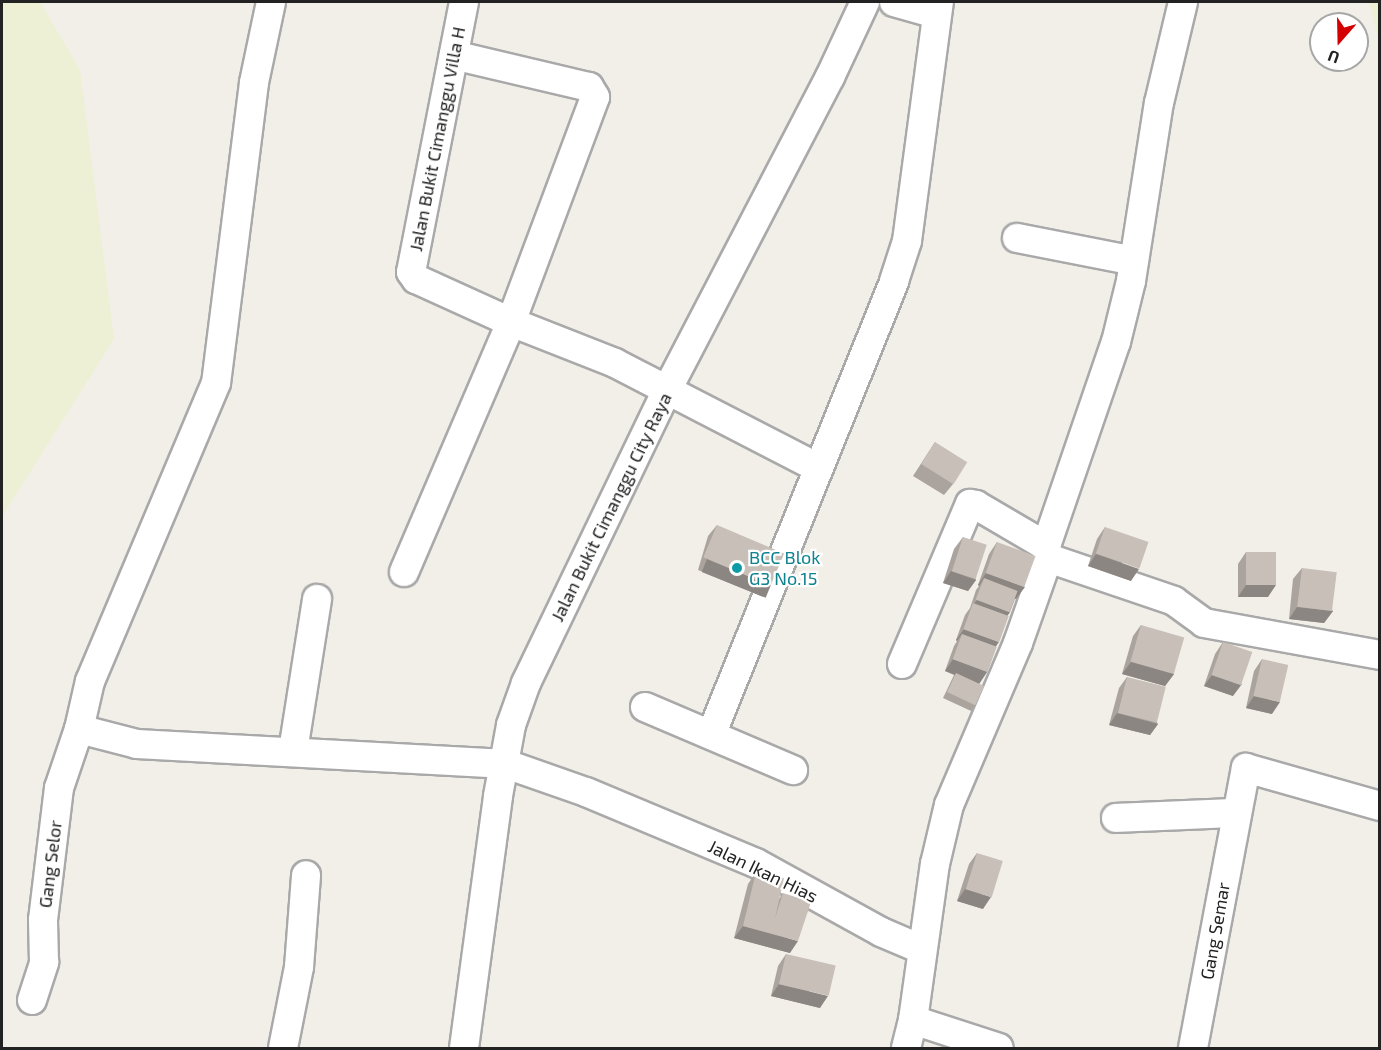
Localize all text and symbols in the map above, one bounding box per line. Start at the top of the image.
north arrow [1309,12,1369,72]
street label: Jalan Bukit Cimanggu Villa H [405,25,469,253]
text: U [1325,47,1342,68]
street label: Jalan Bukit Cimanggu City Raya [546,389,676,625]
place label: BCC Blok G3 No.15 [749,547,820,590]
marker: BCC Blok G3 No.15 [730,561,744,575]
street label: Gang Selor [34,819,66,909]
street label: Jalan Ikan Hias [705,835,821,907]
street label: Gang Semar [1196,881,1234,981]

